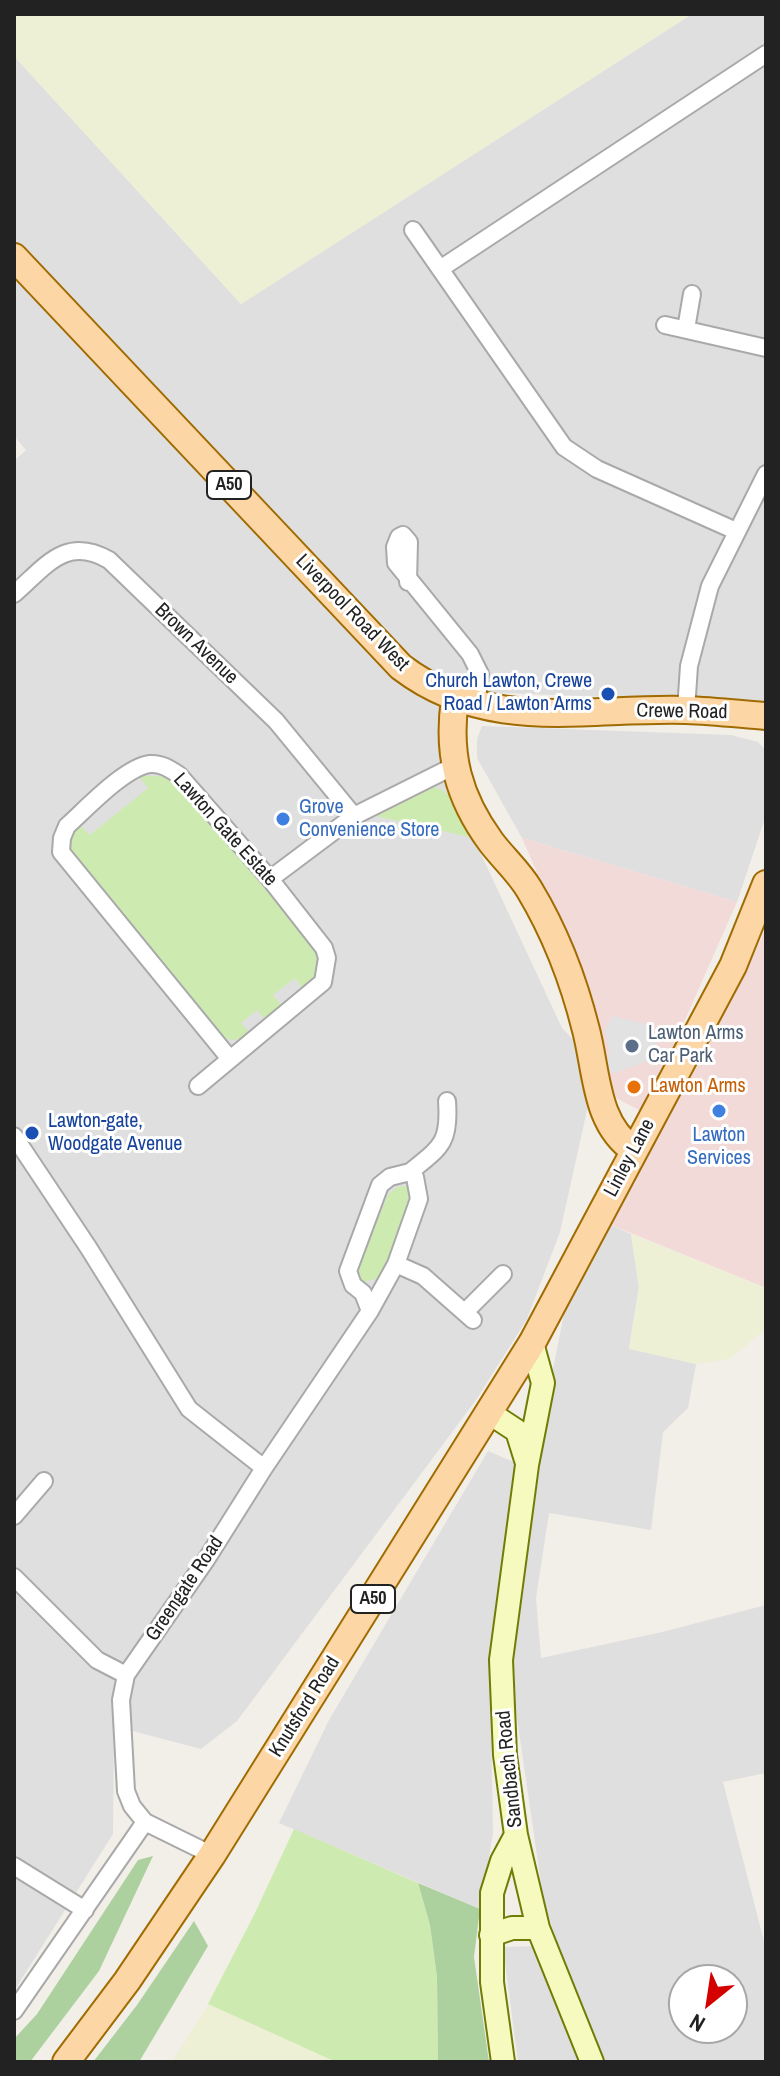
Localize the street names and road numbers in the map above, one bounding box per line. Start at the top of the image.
road number: A50 [207,471,251,499]
street label: Liverpool Road West [290,550,414,676]
street label: Brown Avenue [149,598,243,690]
street label: Crewe Road [636,699,728,725]
street label: Lawton Gate Estate [168,768,282,892]
street label: Linley Lane [599,1115,661,1201]
street label: Greengate Road [141,1532,229,1646]
road number: A50 [351,1585,395,1613]
street label: Knutsford Road [265,1652,345,1762]
street label: Sandbach Road [492,1709,528,1829]

